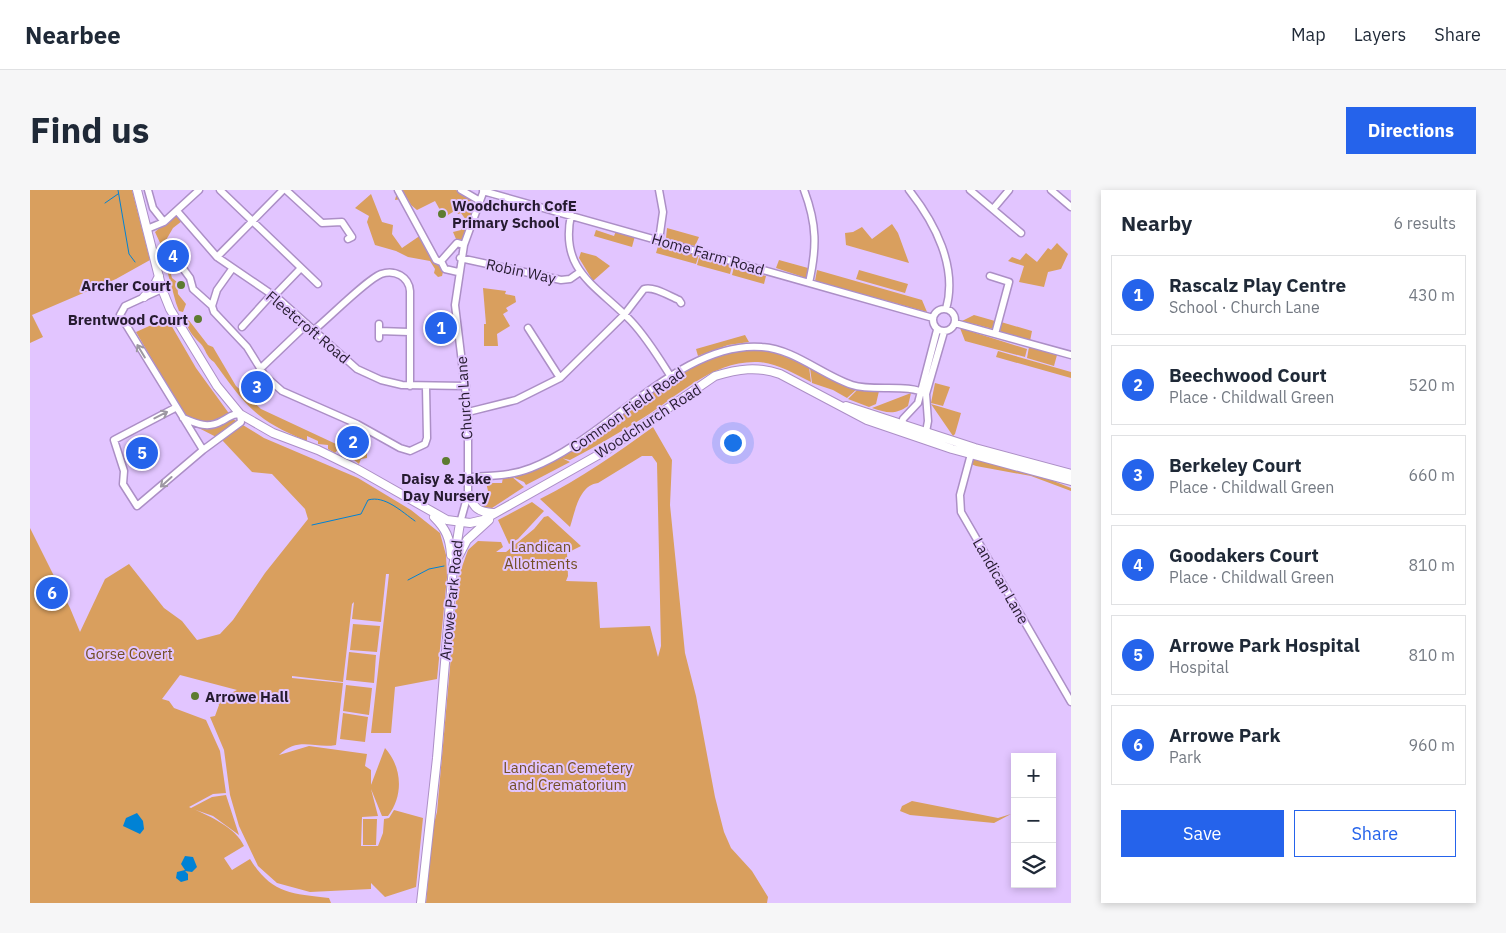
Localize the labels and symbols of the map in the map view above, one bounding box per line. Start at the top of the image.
place label: Woodchurch CofE Primary School [452,196,577,232]
marker: Woodchurch CofE Primary School [436,208,448,220]
street label: Home Farm Road [649,229,767,279]
pin: 4 [157,237,189,275]
street label: Robin Way [484,254,558,288]
place label: Archer Court [81,276,171,295]
marker: Archer Court [175,279,187,291]
street label: Fleetcroft Road [262,286,354,368]
pin: 1 [425,309,457,347]
place label: Brentwood Court [68,310,188,329]
marker: Brentwood Court [192,313,204,325]
one-way arrow [135,345,145,359]
street label: Church Lane [452,356,476,440]
street label: Common Field Road [566,363,688,457]
pin: 3 [241,368,273,406]
street label: Woodchurch Road [591,380,705,462]
one-way arrow [153,410,168,419]
pin: 2 [337,423,369,461]
your location [720,430,746,456]
pin: 5 [126,434,158,472]
marker: Daisy & Jake Day Nursery [440,455,452,467]
place label: Daisy & Jake Day Nursery [401,469,491,505]
one-way arrow [160,476,173,488]
street label: Landican Lane [969,535,1033,627]
park label: Landican Allotments [504,537,578,573]
street label: Arrowe Park Road [435,539,467,661]
pin: 6 [36,574,68,612]
park label: Gorse Covert [85,644,173,663]
place label: Arrowe Hall [205,687,289,706]
marker: Arrowe Hall [189,690,201,702]
park label: Landican Cemetery and Crematorium [503,758,633,794]

